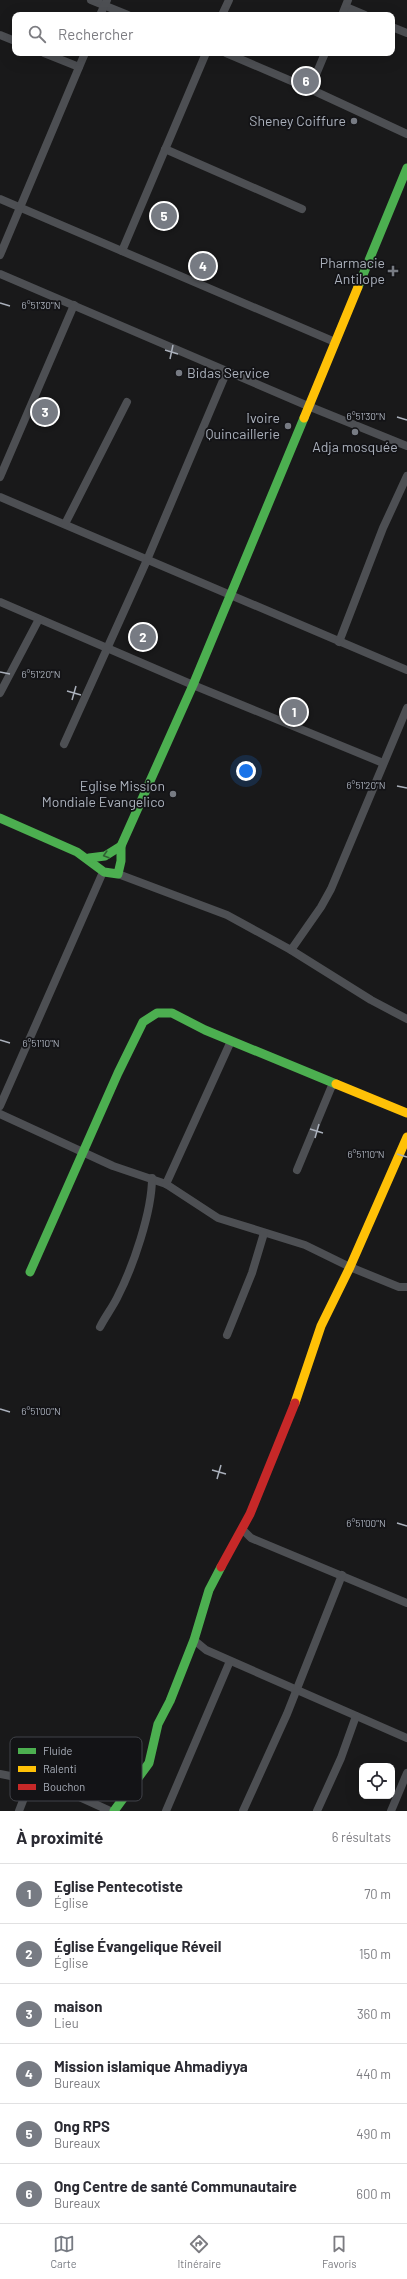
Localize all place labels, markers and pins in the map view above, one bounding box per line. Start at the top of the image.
pin: 6 [293,66,319,96]
place label: Sheney Coiffure [249,112,346,129]
marker: Sheney Coiffure [349,116,359,126]
pin: 5 [151,201,177,231]
pin: 4 [190,251,216,281]
place label: Pharmacie Antilope [320,254,385,287]
marker: Pharmacie Antilope [388,266,398,276]
place label: Bidas Service [187,364,270,381]
marker: Bidas Service [174,368,184,378]
pin: 3 [32,397,58,427]
place label: Ivoire Quincaillerie [205,409,280,442]
marker: Ivoire Quincaillerie [283,421,293,431]
marker: Adja mosquée [350,427,360,437]
place label: Adja mosquée [312,438,398,455]
pin: 2 [130,622,156,652]
pin: 1 [281,697,307,727]
place label: Eglise Mission Mondiale Evangelico [42,777,165,810]
marker: Eglise Mission Mondiale Evangelico [168,789,178,799]

